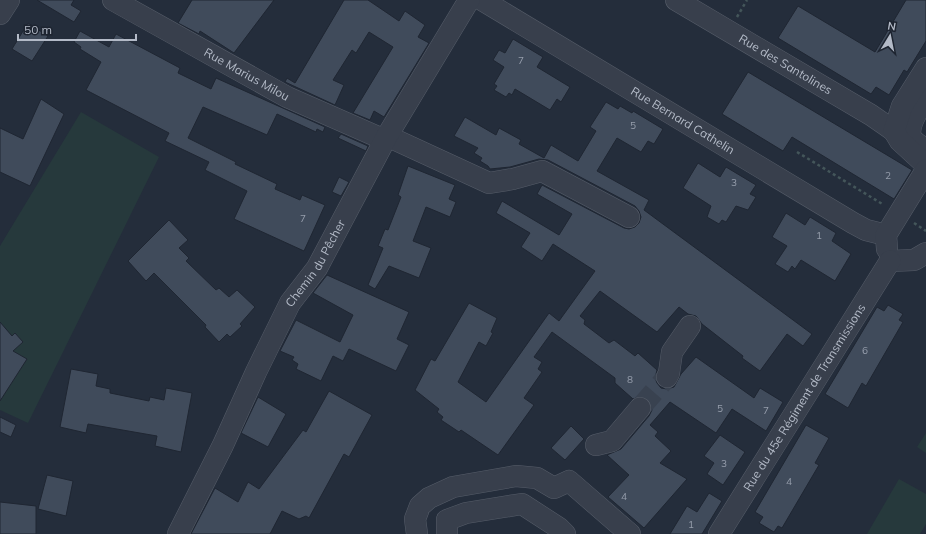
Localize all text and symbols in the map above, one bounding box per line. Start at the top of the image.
scale bar [18,16,136,42]
north arrow [870,16,910,56]
text: N [886,19,897,34]
text: 50 m [24,22,52,37]
street label: Rue des Santolines [736,31,835,97]
street label: Rue Marius Milou [202,44,292,104]
house number: 7 [518,54,524,67]
street label: Rue Bernard Cathelin [628,83,738,157]
house number: 5 [630,119,636,132]
house number: 2 [885,169,891,182]
house number: 3 [731,176,737,189]
house number: 7 [300,212,306,225]
street label: Chemin du Pêcher [282,217,348,310]
house number: 1 [816,229,822,242]
street label: Rue du 45e Régiment de Transmissions [741,302,869,494]
house number: 6 [862,344,868,357]
house number: 8 [627,373,633,386]
house number: 5 [717,402,723,415]
house number: 7 [763,404,769,417]
house number: 3 [721,457,727,470]
house number: 4 [786,475,792,487]
house number: 4 [621,490,627,503]
house number: 1 [688,518,694,531]

